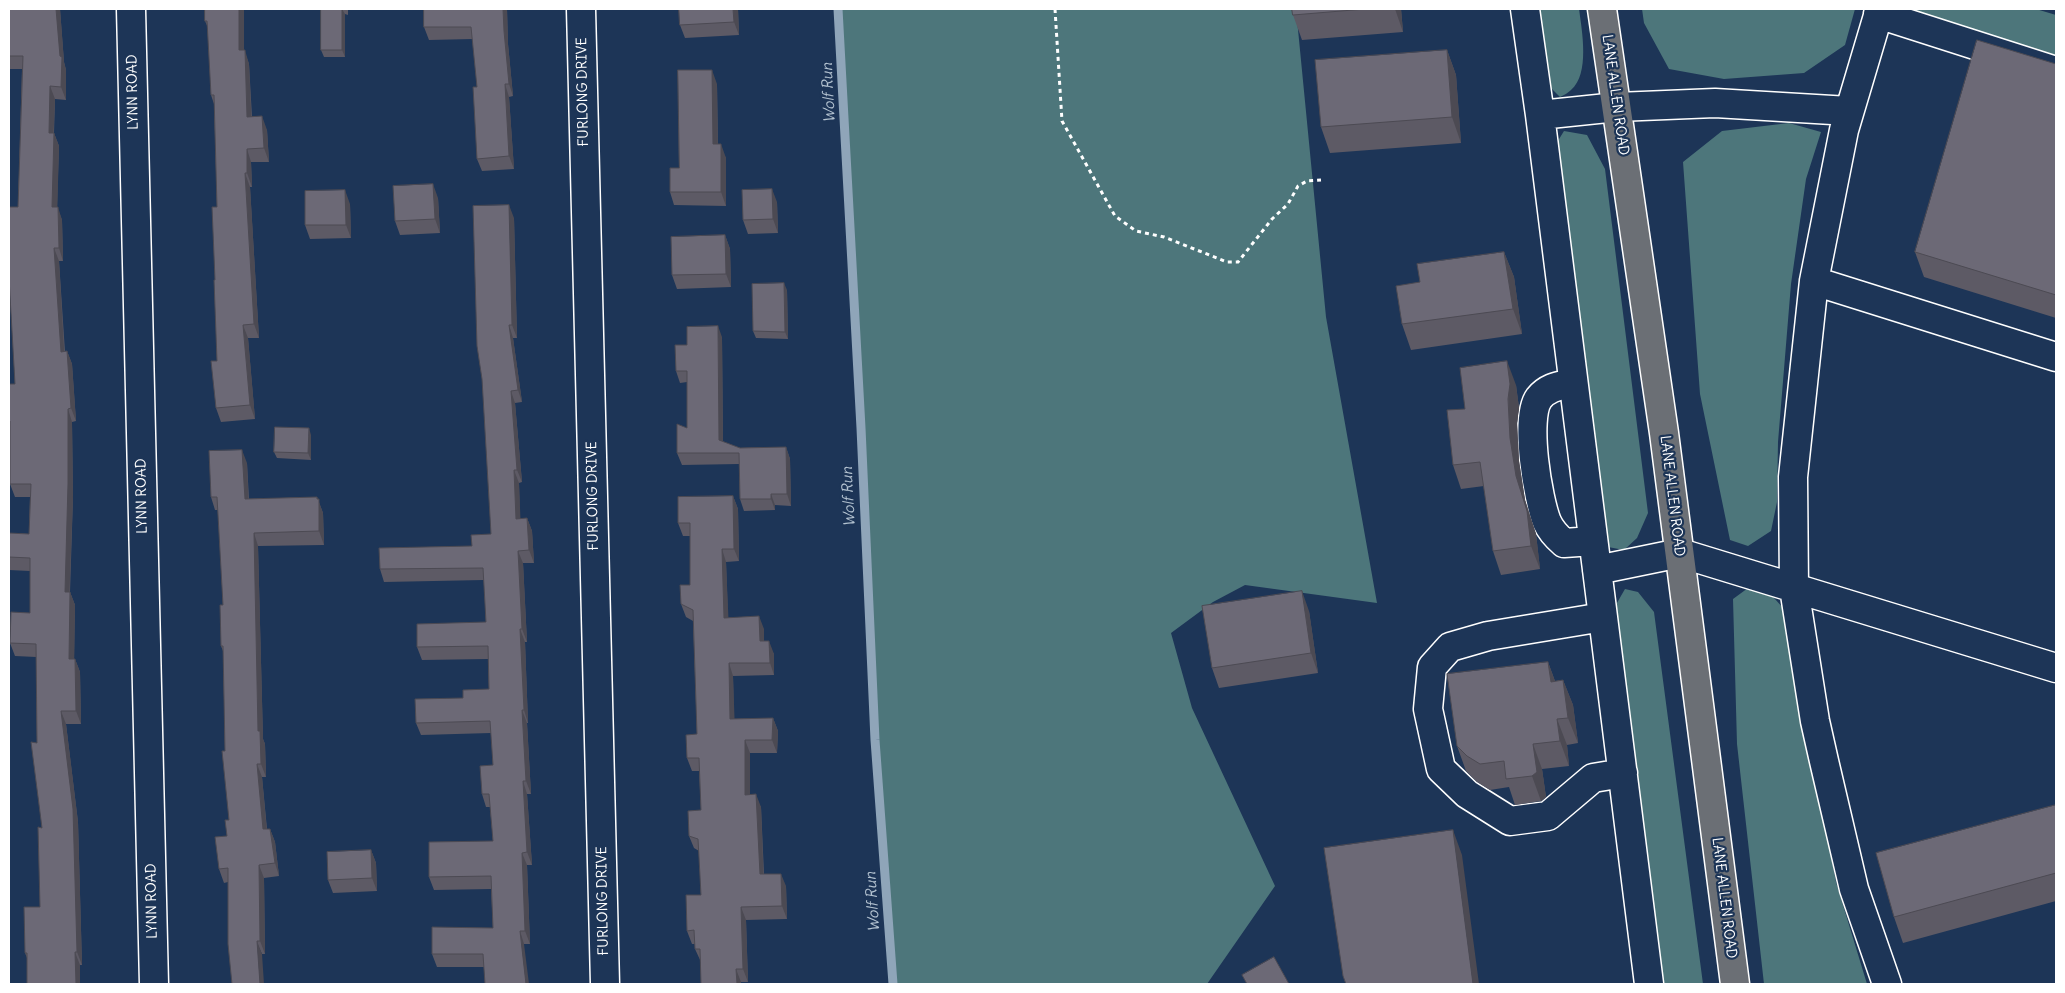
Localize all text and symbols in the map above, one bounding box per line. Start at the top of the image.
street label: LANE ALLEN ROAD [1598,33,1632,157]
street label: FURLONG DRIVE [574,37,592,147]
street label: LYNN ROAD [124,54,142,130]
water label: Wolf Run [818,62,840,124]
street label: LANE ALLEN ROAD [1656,434,1688,558]
street label: FURLONG DRIVE [584,441,602,551]
street label: LYNN ROAD [133,458,151,534]
water label: Wolf Run [838,466,860,528]
street label: LANE ALLEN ROAD [1708,836,1740,960]
street label: FURLONG DRIVE [594,846,612,956]
street label: LYNN ROAD [143,863,161,939]
water label: Wolf Run [862,871,884,933]

